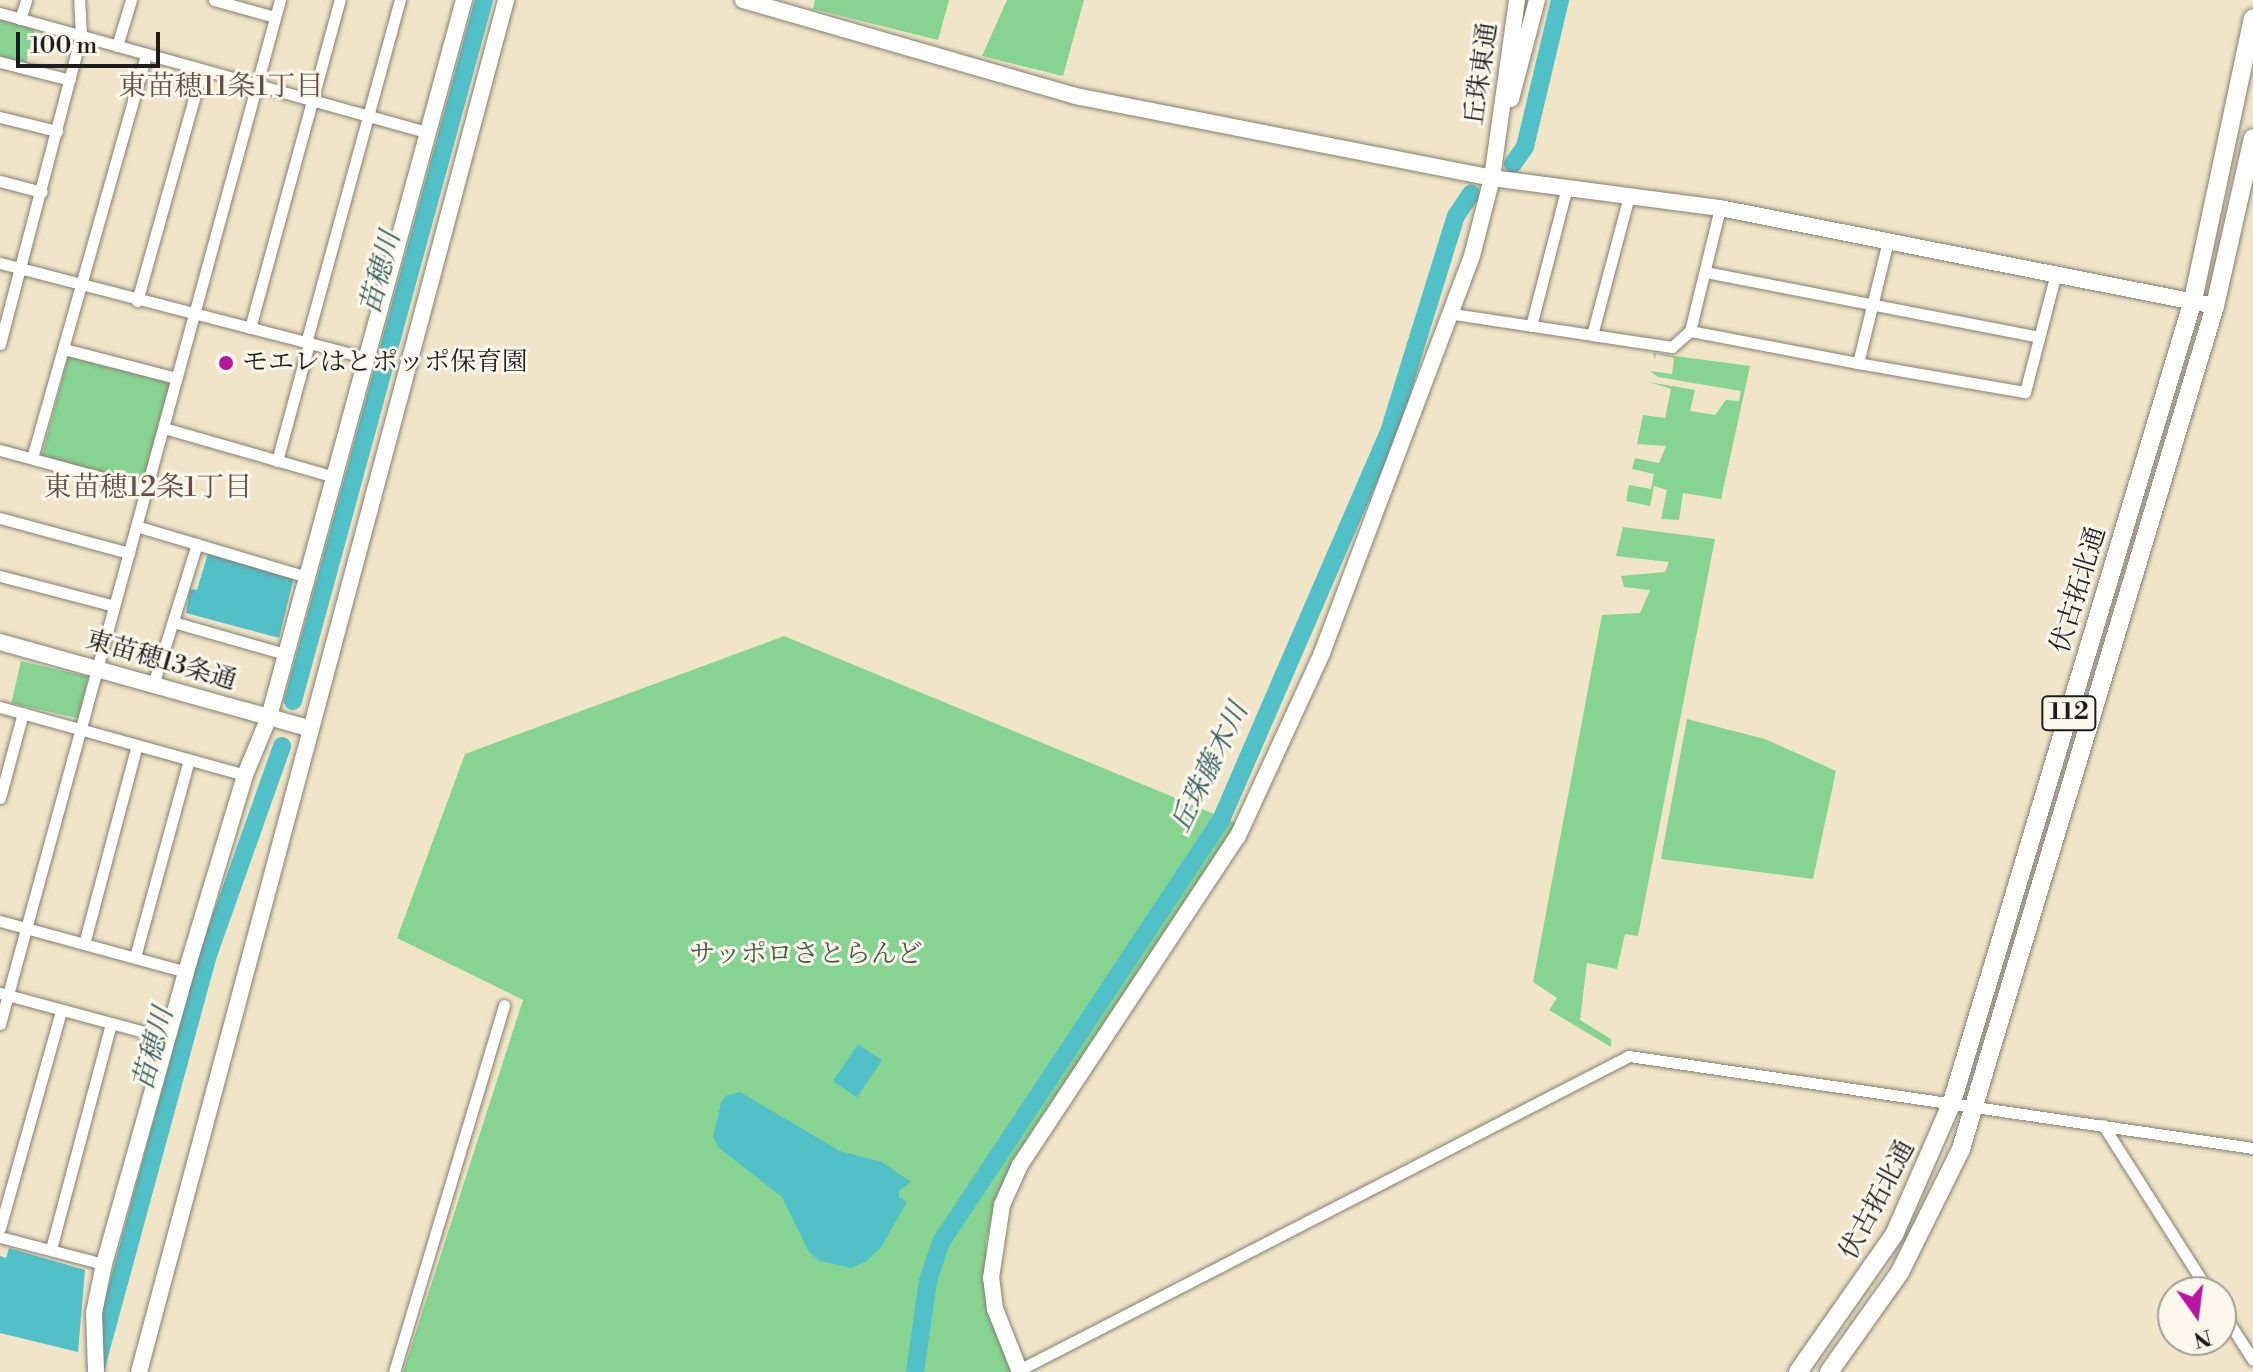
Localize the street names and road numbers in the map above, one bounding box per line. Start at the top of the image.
street label: 丘珠東通 [1459,20,1505,128]
street label: 伏古拓北通 [2045,523,2113,657]
street label: 東苗穂13条通 [82,625,240,697]
road number: 112 [2041,693,2097,733]
street label: 伏古拓北通 [1834,1135,1922,1265]

